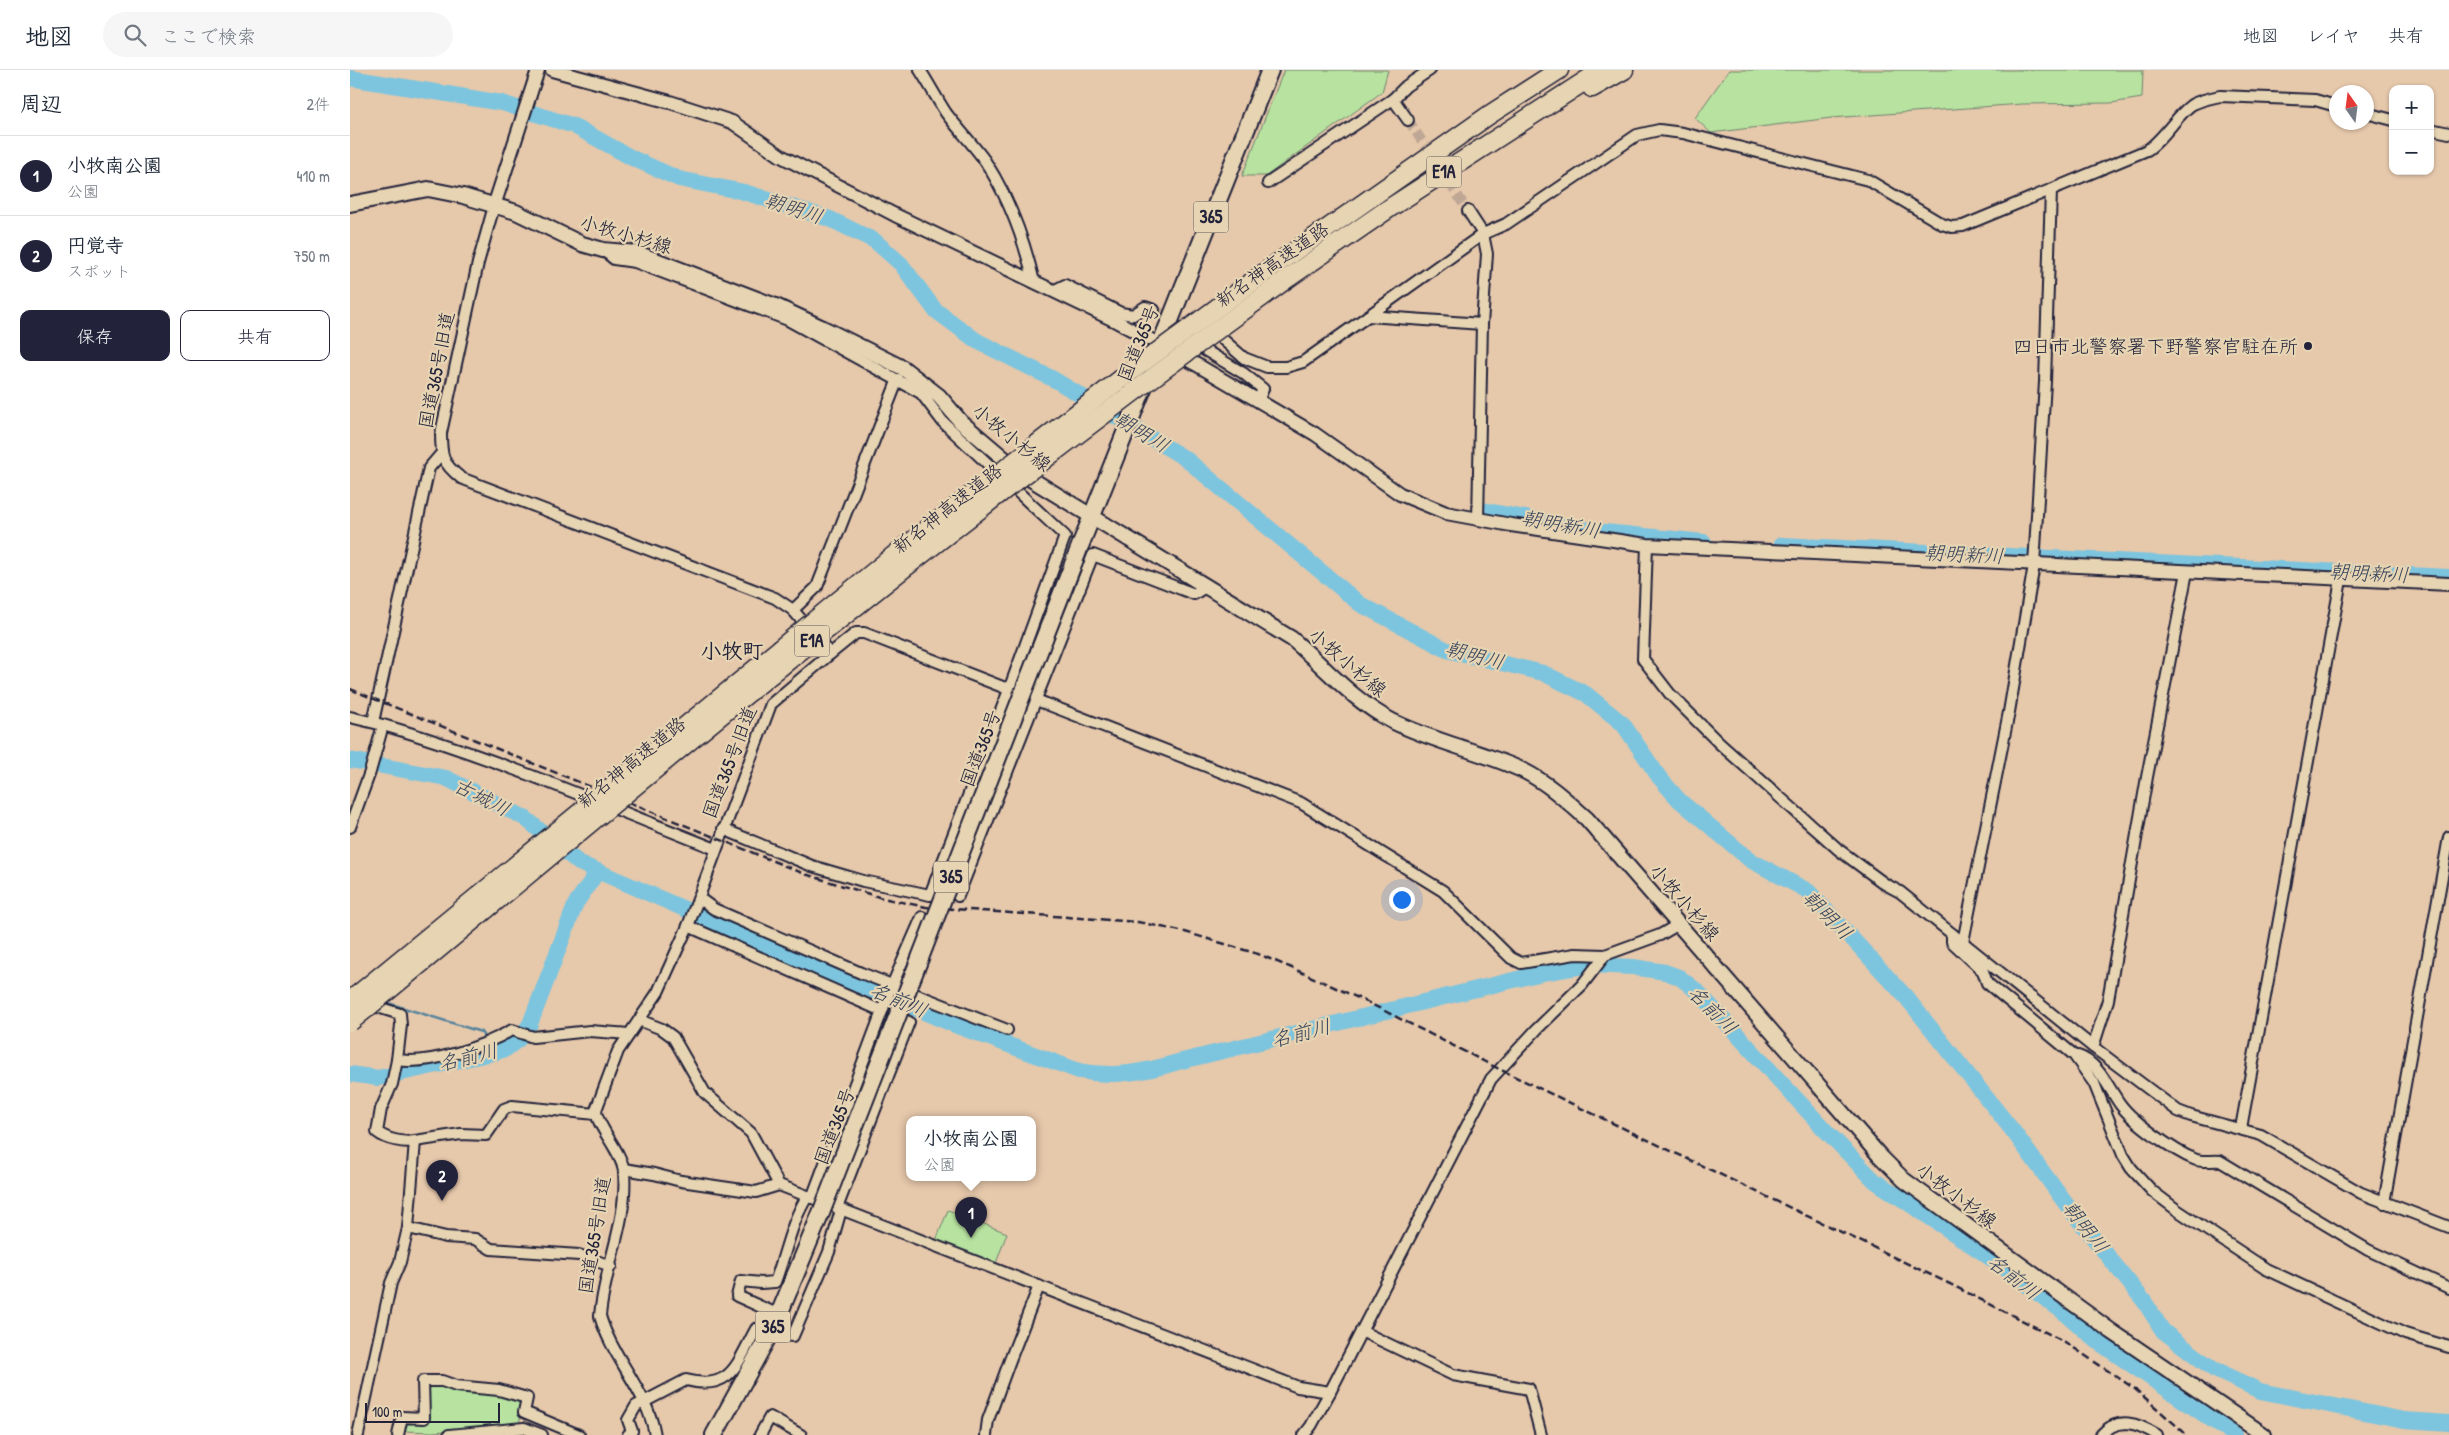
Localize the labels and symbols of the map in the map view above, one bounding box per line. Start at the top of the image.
north arrow [2329,85,2374,130]
road number: E1A [1426,156,1462,188]
water label: 朝明川 [761,185,827,230]
road number: 365 [1194,202,1228,232]
street label: 小牧小杉線 [577,208,675,260]
street label: 新名神高速道路 [1210,215,1334,313]
street label: 国道365号 [1111,301,1165,385]
street label: 国道365号旧道 [412,309,460,431]
place label: 四日市北警察署下野警察官駐在所 [2013,333,2298,359]
marker: 四日市北警察署下野警察官駐在所 [2302,340,2314,352]
street label: 小牧小杉線 [967,397,1057,477]
water label: 朝明川 [1110,405,1175,459]
street label: 新名神高速道路 [887,457,1007,559]
water label: 朝明新川 [1519,503,1603,544]
water label: 朝明新川 [1923,538,2005,569]
water label: 朝明新川 [2328,557,2410,588]
street label: 小牧小杉線 [1303,622,1393,702]
road number: E1A [794,626,830,656]
water label: 朝明川 [1443,634,1508,675]
district label: 小牧町 [701,636,764,665]
street label: 国道365号旧道 [696,702,762,822]
street label: 国道365号 [953,705,1007,791]
street label: 新名神高速道路 [571,710,691,814]
water label: 古城川 [449,771,515,822]
street label: 小牧小杉線 [1644,858,1726,946]
road number: 365 [934,862,968,892]
water label: 朝明川 [1798,884,1859,945]
your location [1389,887,1415,913]
water label: 名前川 [866,975,932,1024]
water label: 名前川 [1683,979,1744,1040]
water label: 名前川 [1269,1012,1333,1053]
water label: 名前川 [436,1036,500,1077]
street label: 国道365号 [807,1083,861,1169]
street label: 小牧小杉線 [1911,1156,2003,1234]
pin: 2 [426,1160,458,1201]
street label: 国道365号旧道 [572,1174,616,1296]
water label: 朝明川 [2057,1195,2116,1259]
pin: 1 [955,1197,987,1238]
water label: 名前川 [1982,1247,2046,1306]
road number: 365 [756,1312,790,1342]
scale bar [365,1400,500,1423]

